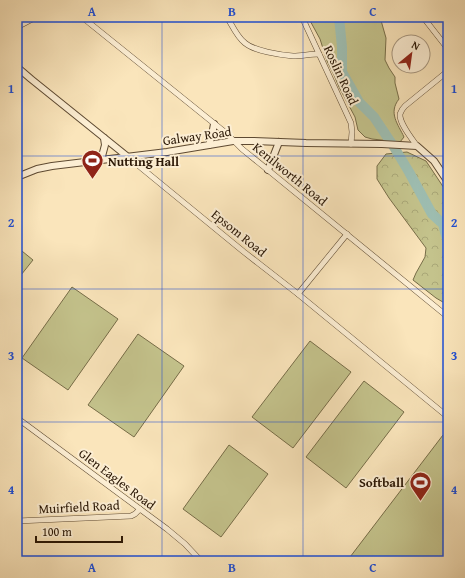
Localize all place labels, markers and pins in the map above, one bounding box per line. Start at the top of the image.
sports icon: Nutting Hall [80,148,106,181]
place label: Nutting Hall [108,152,179,171]
sports icon: Softball [407,469,433,502]
place label: Softball [359,473,404,492]

